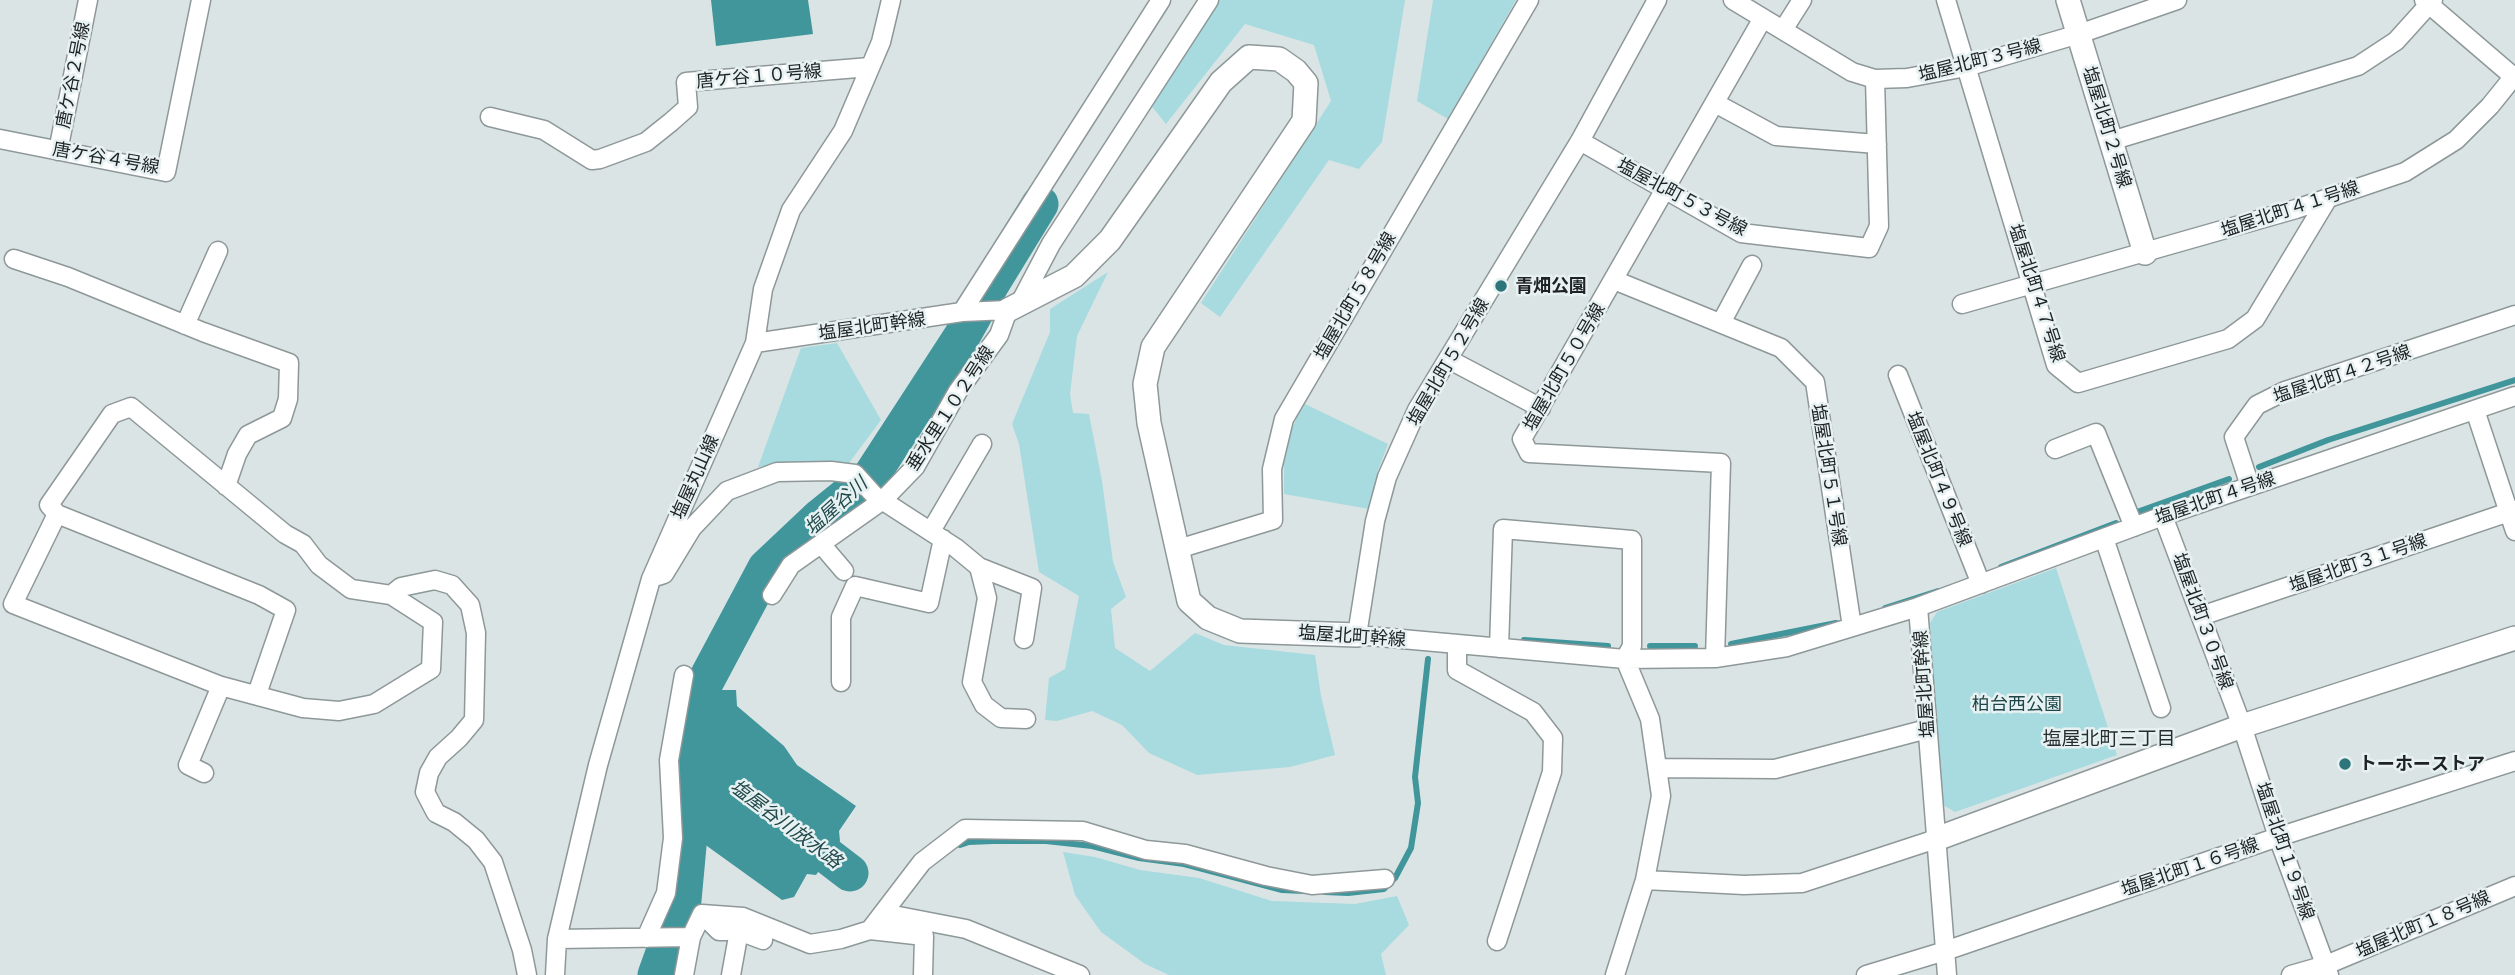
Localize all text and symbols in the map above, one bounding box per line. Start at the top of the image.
street label: 唐ケ谷２号線 [52,20,94,130]
street label: 塩屋北町３号線 [1916,34,2044,86]
street label: 唐ケ谷１０号線 [695,60,823,92]
street label: 塩屋北町２号線 [2078,64,2136,190]
street label: 唐ケ谷４号線 [51,138,161,178]
street label: 塩屋北町５３号線 [1613,154,1751,240]
street label: 塩屋北町４１号線 [2218,176,2362,242]
street label: 塩屋北町４７号線 [2004,221,2070,365]
street label: 塩屋北町５８号線 [1310,228,1400,364]
place label: 青畑公園 [1515,275,1587,297]
marker: 青畑公園 [1493,278,1509,294]
street label: 塩屋北町５２号線 [1403,294,1493,430]
street label: 塩屋北町５０号線 [1519,299,1609,435]
street label: 塩屋北町幹線 [817,308,927,344]
street label: 塩屋北町４２号線 [2270,340,2414,408]
street label: 垂水里１０２号線 [902,342,998,474]
street label: 塩屋北町５１号線 [1807,402,1851,548]
street label: 塩屋北町４９号線 [1902,408,1976,550]
street label: 塩屋丸山線 [667,431,723,523]
street label: 塩屋北町４号線 [2152,467,2278,529]
water label: 塩屋谷川 [800,472,872,540]
street label: 塩屋北町３１号線 [2286,529,2430,597]
street label: 塩屋北町３０号線 [2168,550,2238,692]
street label: 塩屋北町幹線 [1297,621,1407,651]
street label: 塩屋北町幹線 [1909,629,1939,739]
park label: 柏台西公園 [1972,693,2062,715]
district label: 塩屋北町三丁目 [2043,728,2175,750]
place label: トーホーストア [2359,753,2485,775]
marker: トーホーストア [2337,756,2353,772]
water label: 塩屋谷川放水路 [726,775,846,873]
street label: 塩屋北町１９号線 [2251,779,2319,923]
street label: 塩屋北町１６号線 [2118,833,2262,901]
street label: 塩屋北町１８号線 [2353,886,2493,962]

